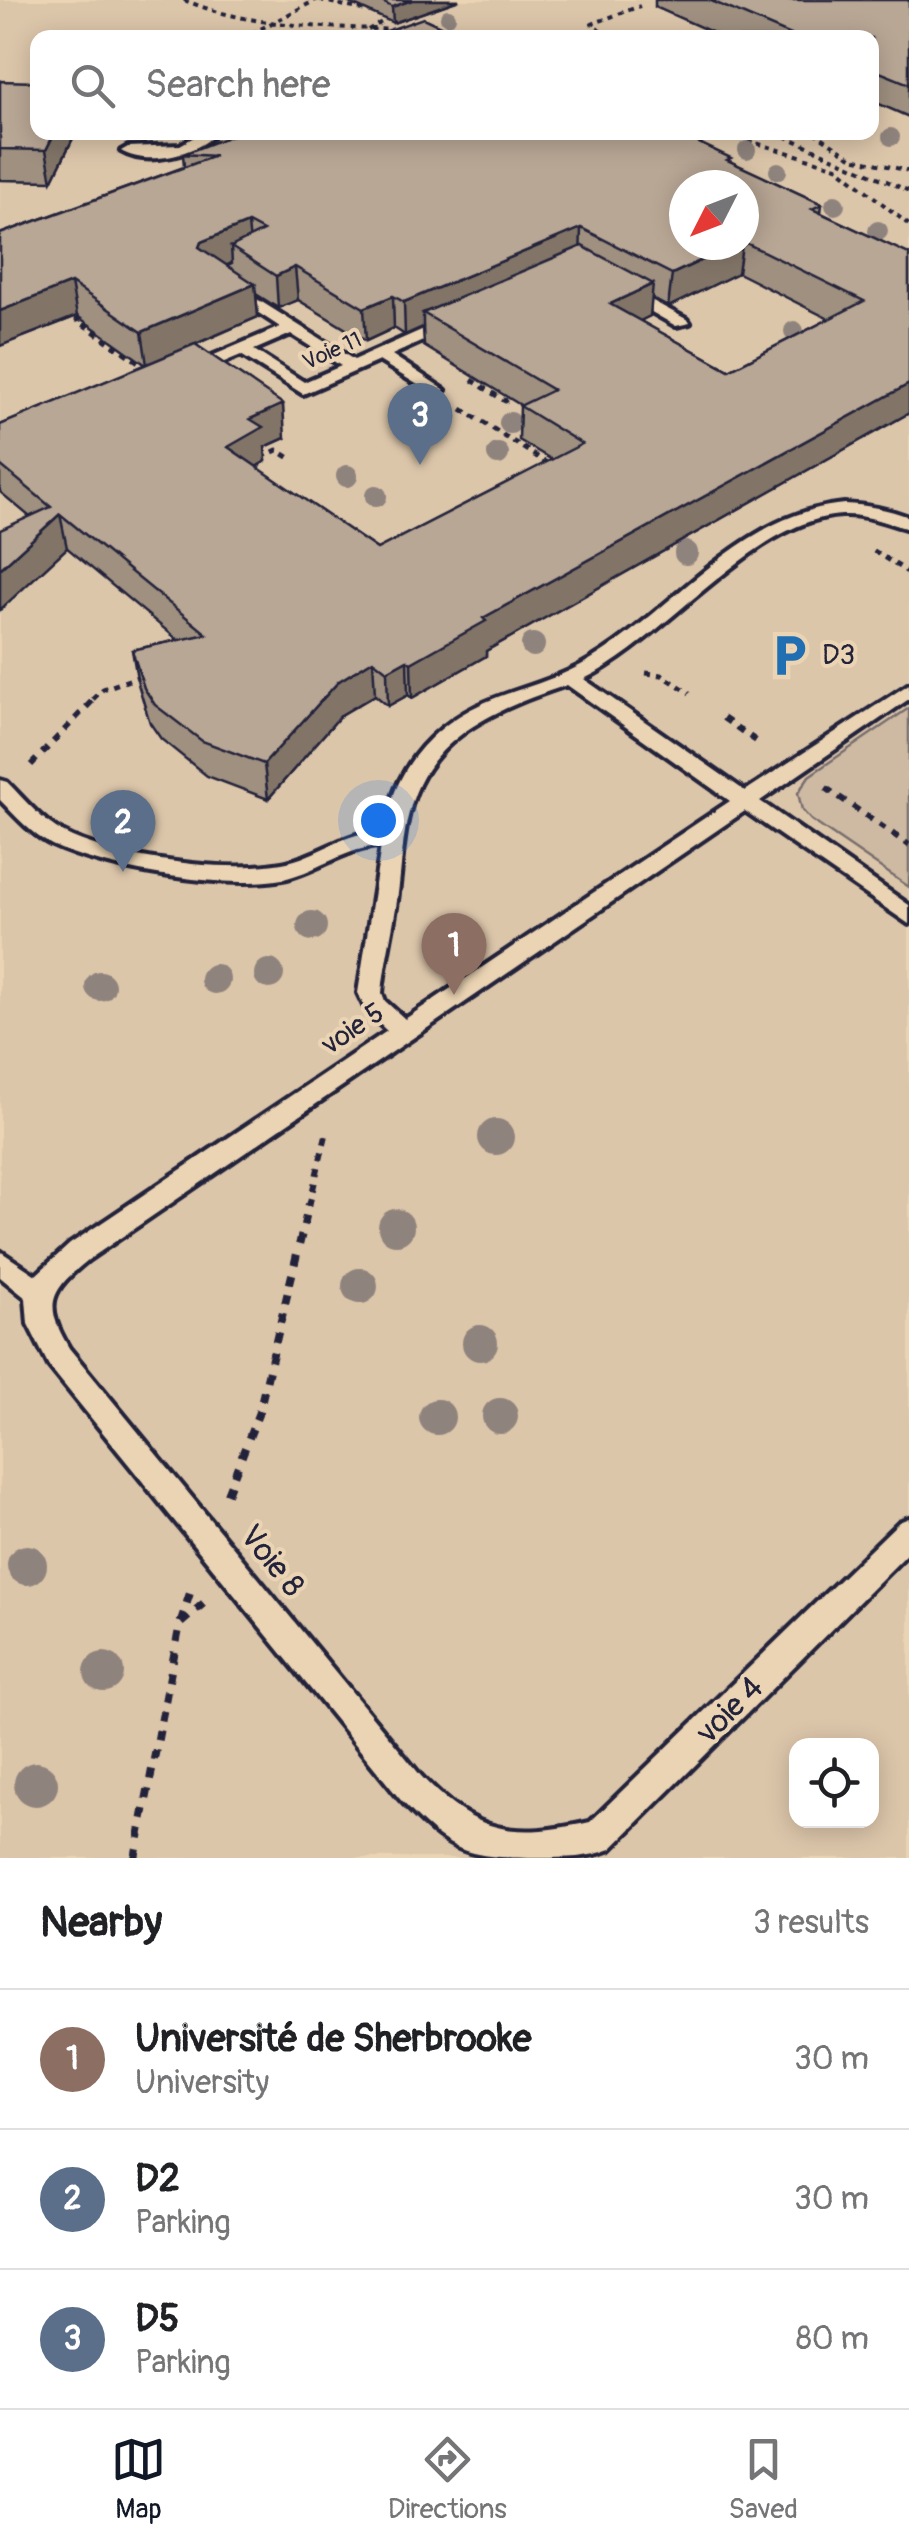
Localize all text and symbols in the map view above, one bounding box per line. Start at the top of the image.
search box [30,30,879,140]
icon: search [65,58,120,113]
text: Search here [145,61,331,109]
north arrow [669,170,759,260]
street label: Voie 11 [298,326,366,376]
pin: 3 [388,382,452,465]
parking icon: D3 [765,631,813,679]
place label: D3 [822,638,855,673]
pin: 2 [90,790,156,872]
your location [353,795,404,846]
pin: 1 [422,912,486,995]
street label: voie 5 [314,996,391,1063]
street label: Voie 8 [231,1517,313,1605]
street label: voie 4 [687,1668,772,1753]
map controls [789,1738,879,1828]
button: locate [789,1738,879,1828]
text: Nearby [40,1897,162,1949]
text: 3 results [753,1903,869,1943]
text: Université de Sherbrooke [135,2015,532,2063]
text: 1 [66,2039,79,2079]
text: 30 m [794,2039,869,2079]
text: University [135,2063,269,2103]
text: D2 [135,2155,180,2203]
text: 2 [64,2179,81,2219]
text: 30 m [794,2179,869,2219]
text: Parking [135,2203,231,2243]
text: D5 [135,2295,179,2343]
text: 3 [64,2319,81,2359]
text: 80 m [796,2319,869,2359]
text: Parking [135,2343,231,2383]
tab: Map [111,2432,166,2527]
tab: Directions [388,2432,507,2527]
tab: Saved [729,2432,798,2527]

